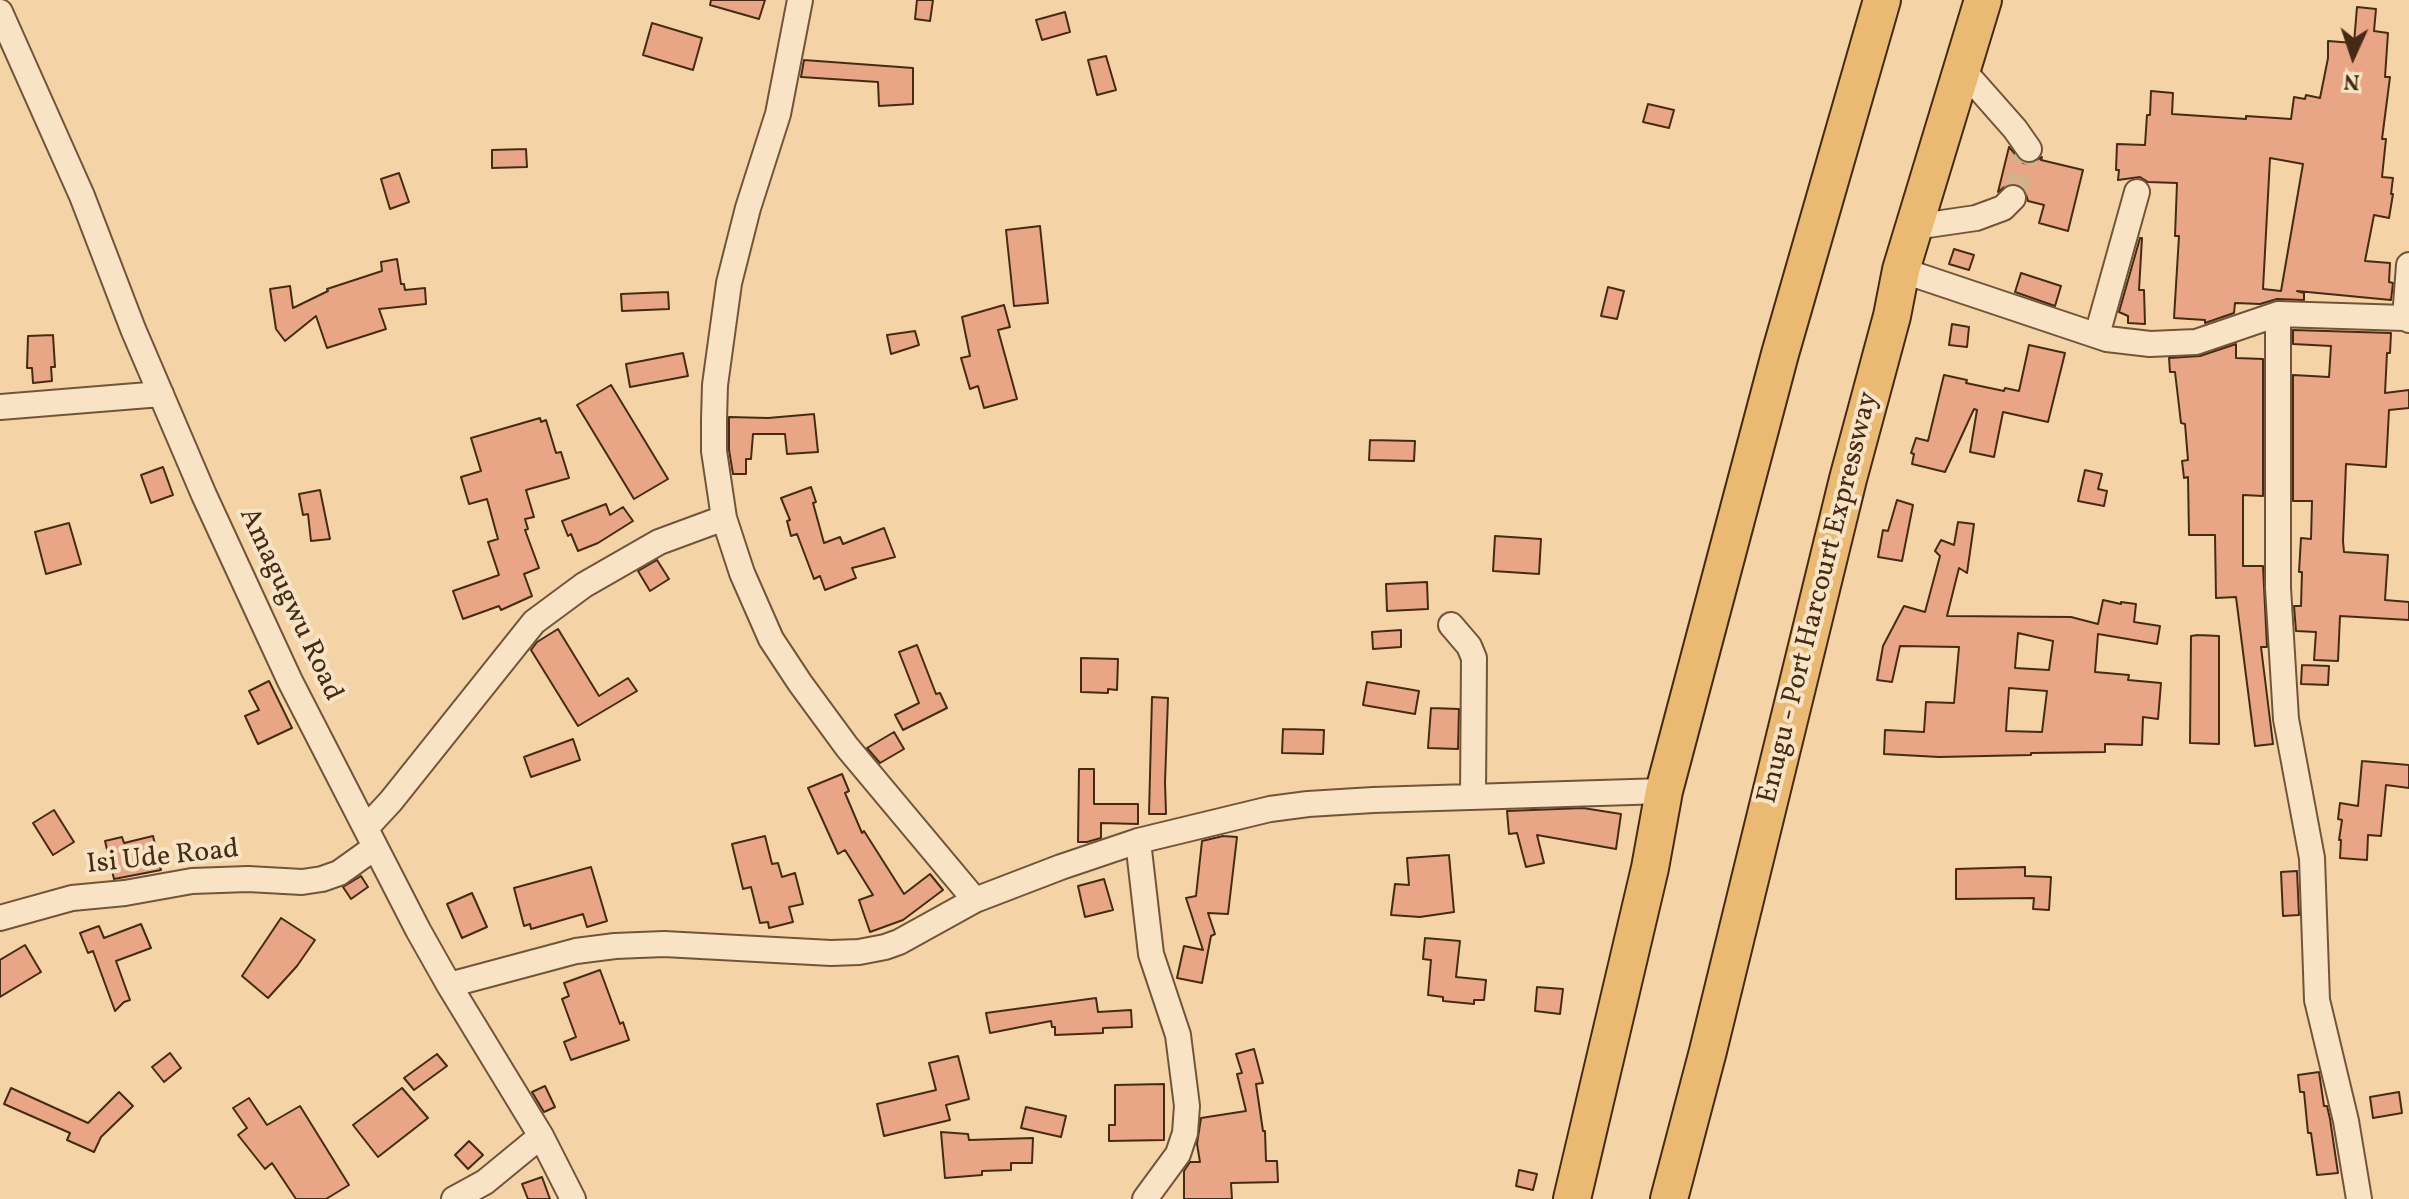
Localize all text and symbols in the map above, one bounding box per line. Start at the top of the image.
north arrow [2313,16,2393,96]
text: N [2343,65,2361,96]
street label: Enugu - Port Harcourt Expressway [1753,389,1887,807]
street label: Amagugwu Road [230,503,348,707]
street label: Isi Ude Road [85,834,241,884]

